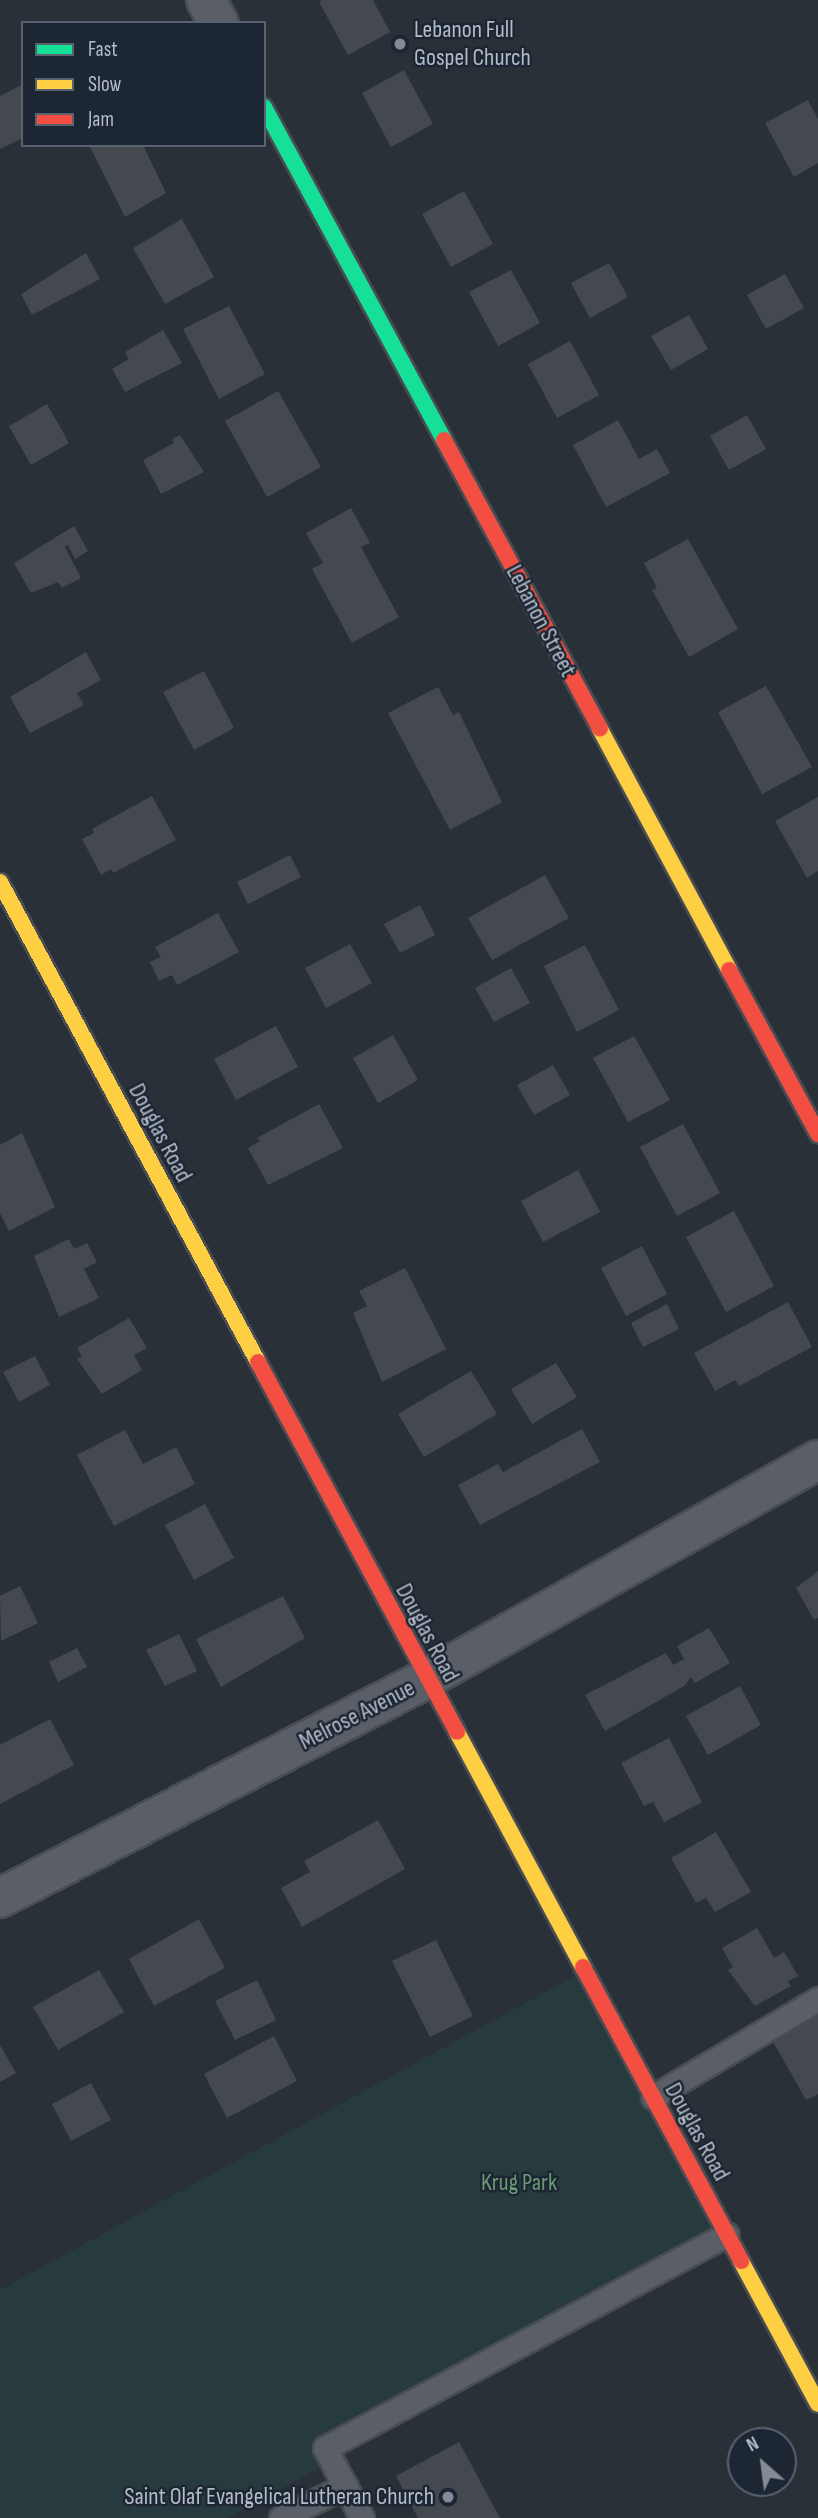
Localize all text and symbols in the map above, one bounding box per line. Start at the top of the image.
place label: Lebanon Full Gospel Church [414,16,531,72]
legend [21,21,266,147]
marker: Lebanon Full Gospel Church [392,36,408,52]
text: Fast [88,37,118,62]
text: Slow [88,72,121,97]
text: Jam [88,107,114,132]
street label: Lebanon Street [500,560,582,682]
street label: Douglas Road [122,1079,198,1187]
street label: Douglas Road [389,1579,465,1687]
street label: Melrose Avenue [295,1674,419,1756]
street label: Douglas Road [658,2078,736,2186]
park label: Krug Park [481,2169,557,2197]
north arrow [727,2427,797,2497]
text: N [743,2432,763,2457]
place label: Saint Olaf Evangelical Lutheran Church [124,2483,434,2511]
marker: Saint Olaf Evangelical Lutheran Church [440,2489,456,2505]

